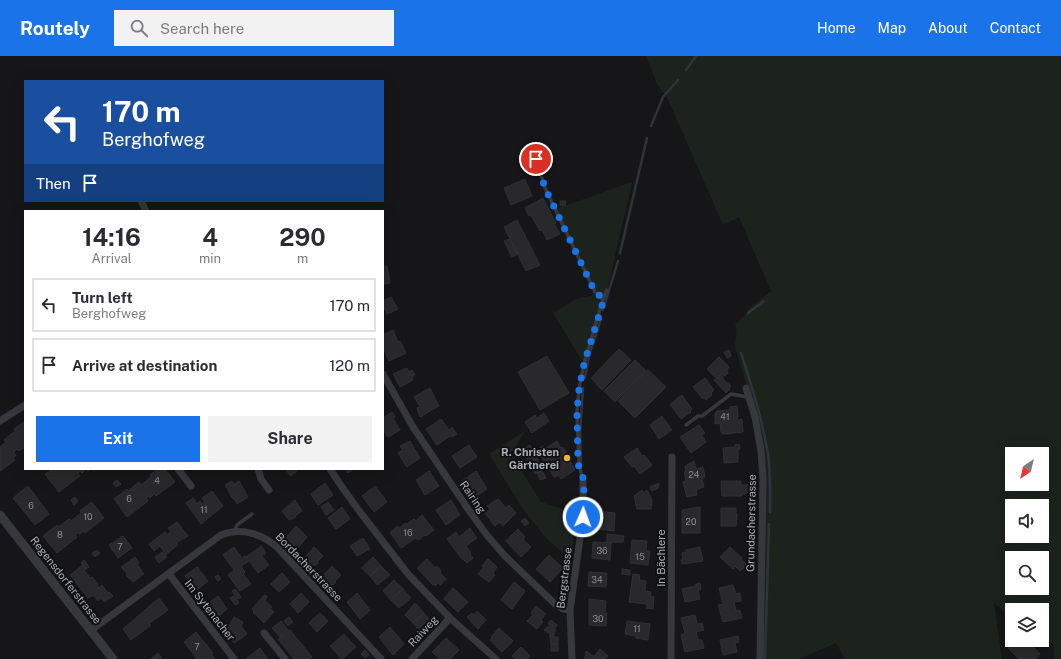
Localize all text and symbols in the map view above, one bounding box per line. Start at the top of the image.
search box [114,10,394,46]
text: Routely [20,17,90,39]
icon: search [128,17,150,39]
text: Search here [160,20,244,37]
text: Home [817,20,856,36]
text: Map [878,20,906,36]
text: About [928,20,968,36]
text: Contact [990,20,1041,36]
text: 170 m [102,95,181,128]
icon: left [36,96,88,148]
text: Berghofweg [102,129,205,150]
pin [519,142,553,176]
icon: arrive [525,148,547,170]
icon: arrive [79,172,101,194]
text: Then [36,175,71,192]
text: 14:16 [82,223,141,251]
text: 4 [202,223,218,251]
text: 290 [279,223,326,251]
text: Arrival [91,251,132,266]
text: min [199,251,221,266]
text: m [297,251,308,266]
text: Turn left [72,289,133,306]
icon: left [38,294,60,316]
text: 170 m [329,297,370,314]
text: Berghofweg [72,306,146,321]
icon: arrive [38,354,60,376]
text: Arrive at destination [72,357,217,374]
text: 120 m [329,357,370,374]
house number: 41 [720,411,730,422]
button: Exit [36,416,200,462]
button: Share [208,416,372,462]
place label: R. Christen Gärtnerei [501,446,559,471]
north arrow [1005,447,1049,491]
map controls [1005,447,1049,647]
marker: R. Christen Gärtnerei [562,453,572,463]
house number: 24 [688,469,700,480]
street label: Grundacherstrasse [744,474,758,572]
house number: 4 [154,475,160,486]
street label: Rairing [458,479,488,516]
house number: 6 [126,493,132,504]
position arrow [562,496,604,538]
button: sound [1005,499,1049,543]
house number: 6 [28,500,34,511]
house number: 11 [200,504,208,515]
house number: 10 [83,511,93,522]
house number: 20 [686,516,697,527]
house number: 16 [403,527,413,538]
house number: 8 [57,529,63,540]
street label: In Bächlere [655,529,667,587]
street label: Bordacherstrasse [273,530,345,604]
street label: Regensdorferstrasse [28,534,104,626]
house number: 7 [117,541,123,552]
house number: 36 [596,545,608,556]
street label: Bergstrasse [554,547,574,609]
house number: 15 [635,551,645,562]
button: search [1005,551,1049,595]
house number: 34 [591,574,603,585]
street label: Im Sytenacher [182,577,238,643]
button: layers [1005,603,1049,647]
street label: Raiweg [406,613,440,649]
house number: 30 [592,613,604,624]
house number: 11 [633,623,641,634]
house number: 7 [194,641,200,652]

